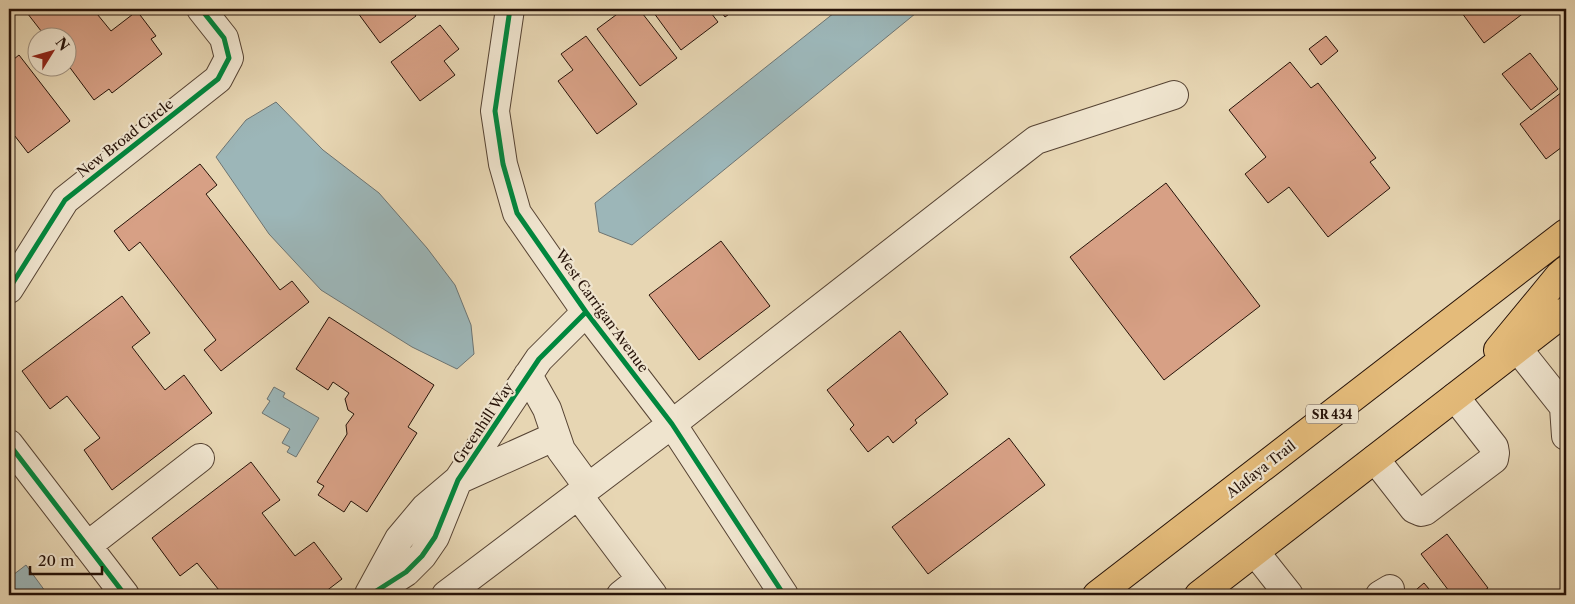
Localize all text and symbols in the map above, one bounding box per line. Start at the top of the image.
north arrow [28,28,78,78]
text: N [52,34,73,54]
street label: New Broad Circle [73,95,177,181]
street label: West Carrigan Avenue [551,245,653,376]
street label: Greenhill Way [449,378,517,467]
road number: SR 434 [1306,404,1358,424]
street label: Alafaya Trail [1222,436,1299,502]
scale bar [30,544,102,576]
text: 20 m [38,551,74,570]

